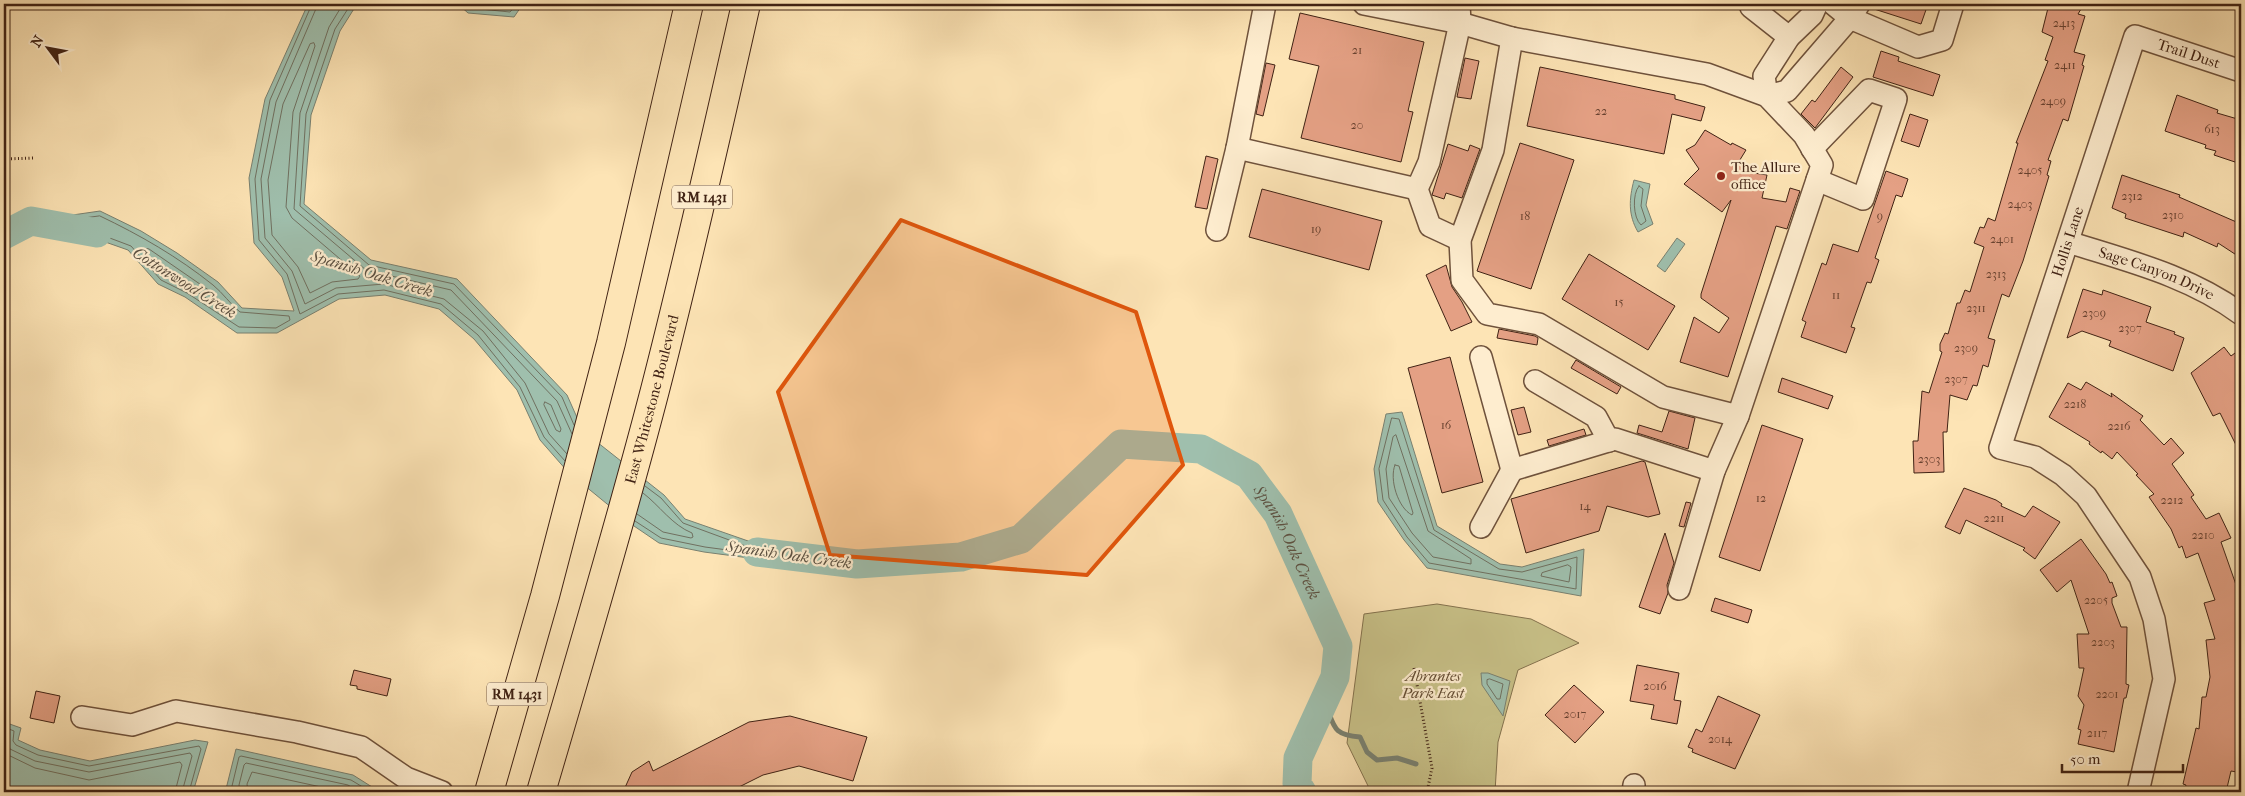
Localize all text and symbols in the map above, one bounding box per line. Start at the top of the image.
house number: 2413 [2053,16,2075,30]
north arrow [22,22,72,72]
text: N [27,32,48,50]
street label: Trail Dust [2155,35,2223,73]
house number: 21 [1352,43,1362,57]
house number: 2411 [2054,58,2076,72]
house number: 2409 [2040,94,2066,108]
house number: 22 [1595,104,1607,118]
house number: 20 [1351,118,1363,132]
house number: 613 [2204,122,2220,136]
place label: The Allure office [1731,158,1801,193]
house number: 2405 [2017,163,2043,177]
marker: The Allure office [1715,170,1727,182]
road number: RM 1431 [672,186,732,208]
house number: 2312 [2121,189,2143,203]
house number: 2403 [2008,197,2032,211]
street label: Hollis Lane [2048,204,2088,279]
house number: 2310 [2162,208,2184,222]
house number: 18 [1520,209,1530,223]
house number: 9 [1877,209,1883,223]
house number: 19 [1311,222,1321,236]
house number: 2401 [1990,232,2014,246]
water label: Cottonwood Creek [129,243,240,322]
street label: Sage Canyon Drive [2097,243,2218,304]
water label: Spanish Oak Creek [308,246,435,301]
house number: 2313 [1986,267,2006,281]
house number: 11 [1832,288,1840,302]
house number: 15 [1614,295,1624,309]
house number: 2311 [1966,301,1986,315]
house number: 2309 [2082,306,2106,320]
street label: East Whitestone Boulevard [621,312,683,486]
house number: 2307 [2118,321,2142,335]
house number: 2309 [1954,341,1978,355]
house number: 2307 [1944,372,1968,386]
house number: 2218 [2064,397,2086,411]
house number: 16 [1441,418,1452,432]
house number: 2216 [2107,419,2131,433]
house number: 2303 [1918,452,1940,466]
water label: Spanish Oak Creek [1249,480,1324,602]
house number: 12 [1756,491,1766,505]
house number: 2212 [2161,493,2183,507]
house number: 14 [1579,499,1592,513]
house number: 2211 [1984,511,2004,525]
house number: 2210 [2191,528,2215,542]
water label: Spanish Oak Creek [724,536,853,573]
house number: 2205 [2084,593,2108,607]
house number: 2203 [2091,635,2115,649]
park label: Abrantes Park East [1401,667,1466,702]
house number: 2016 [1643,679,1667,693]
road number: RM 1431 [487,682,547,706]
house number: 2201 [2095,687,2119,701]
house number: 2017 [1564,707,1587,721]
house number: 2117 [2087,726,2107,740]
house number: 2014 [1708,732,1733,746]
scale bar [2062,741,2184,773]
text: 50 m [2070,750,2101,768]

